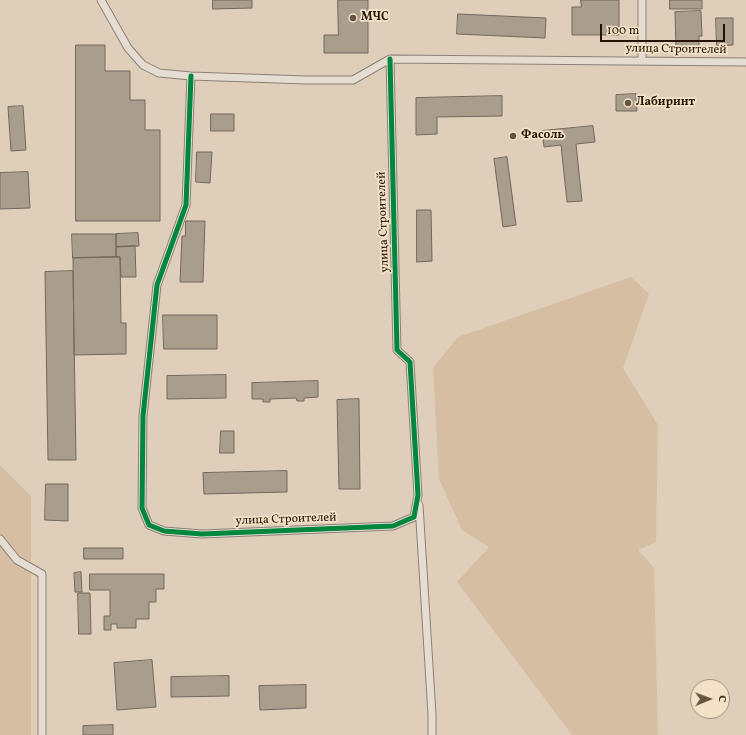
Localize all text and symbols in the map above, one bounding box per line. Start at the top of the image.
place label: МЧС [361,11,389,25]
marker: МЧС [348,13,358,23]
scale bar [602,16,727,42]
text: 100 m [607,23,639,39]
street label: улица Строителей [625,42,727,58]
place label: Лабиринт [636,96,695,110]
marker: Лабиринт [623,98,633,108]
place label: Фасоль [521,129,564,143]
marker: Фасоль [508,131,518,141]
street label: улица Строителей [375,171,393,273]
street label: улица Строителей [235,511,337,529]
north arrow [690,679,730,719]
text: С [714,695,729,702]

